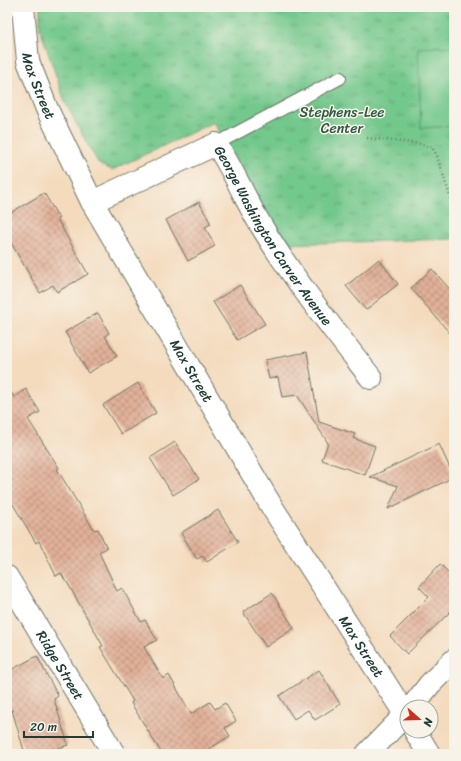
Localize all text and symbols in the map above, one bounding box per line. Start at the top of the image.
street label: Max Street [15,52,63,124]
park label: Stephens-Lee Center [300,100,384,141]
street label: George Washington Carver Avenue [207,140,339,331]
street label: Max Street [163,334,220,407]
street label: Max Street [332,610,391,683]
street label: Ridge Street [29,625,91,705]
north arrow [399,699,439,739]
scale bar [24,713,93,739]
text: N [418,714,439,729]
text: 20 m [30,716,57,738]

